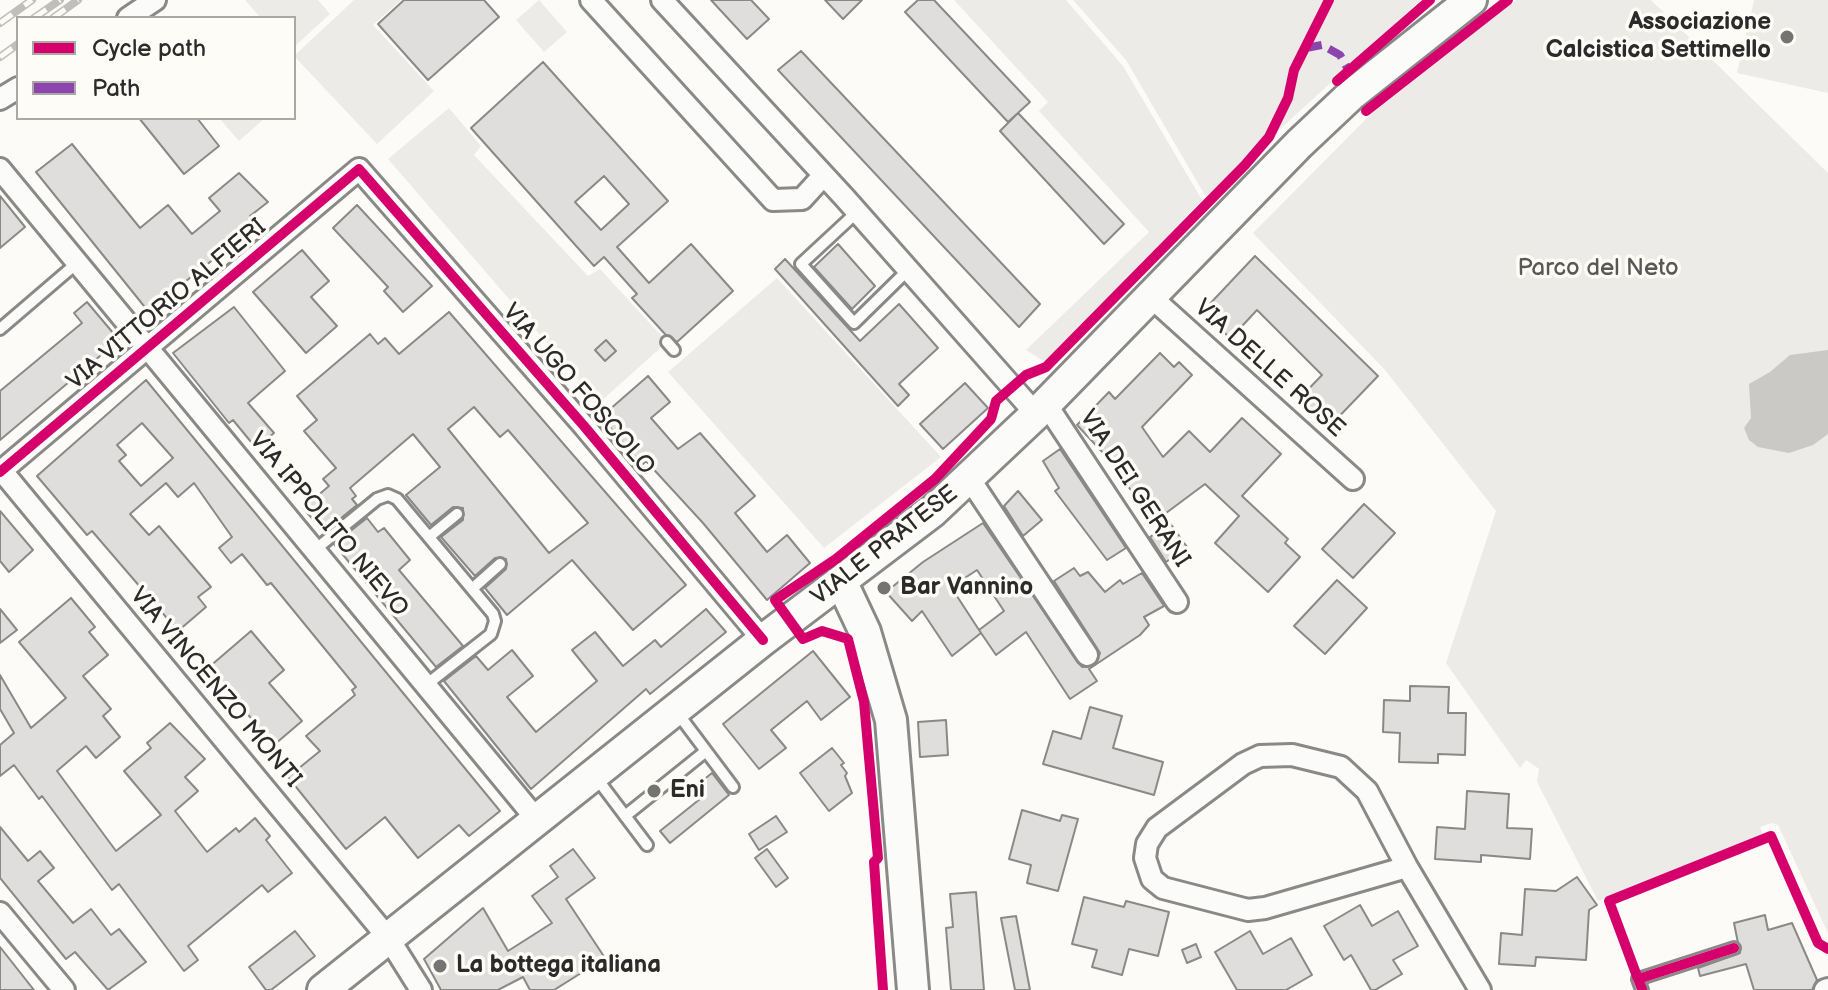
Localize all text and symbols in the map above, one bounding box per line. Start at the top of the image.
place label: Associazione Calcistica Settimello [1546,9,1771,65]
legend [16,16,296,120]
marker: Associazione Calcistica Settimello [1778,28,1796,46]
text: Cycle path [92,34,206,63]
text: Path [92,74,140,103]
street label: VIA VITTORIO ALFIERI [62,213,272,397]
park label: Parco del Neto [1517,255,1679,283]
street label: VIA DELLE ROSE [1188,294,1350,444]
street label: VIA UGO FOSCOLO [496,298,660,482]
street label: VIA DEI GERANI [1072,405,1196,573]
street label: VIA IPPOLITO NIEVO [242,427,414,623]
street label: VIALE PRATESE [806,480,964,612]
place label: Bar Vannino [900,574,1033,602]
marker: Bar Vannino [875,579,893,597]
street label: VIA VINCENZO MONTI [123,582,307,794]
place label: Eni [670,777,705,805]
marker: Eni [645,782,663,800]
place label: La bottega italiana [456,952,661,980]
marker: La bottega italiana [431,957,449,975]

